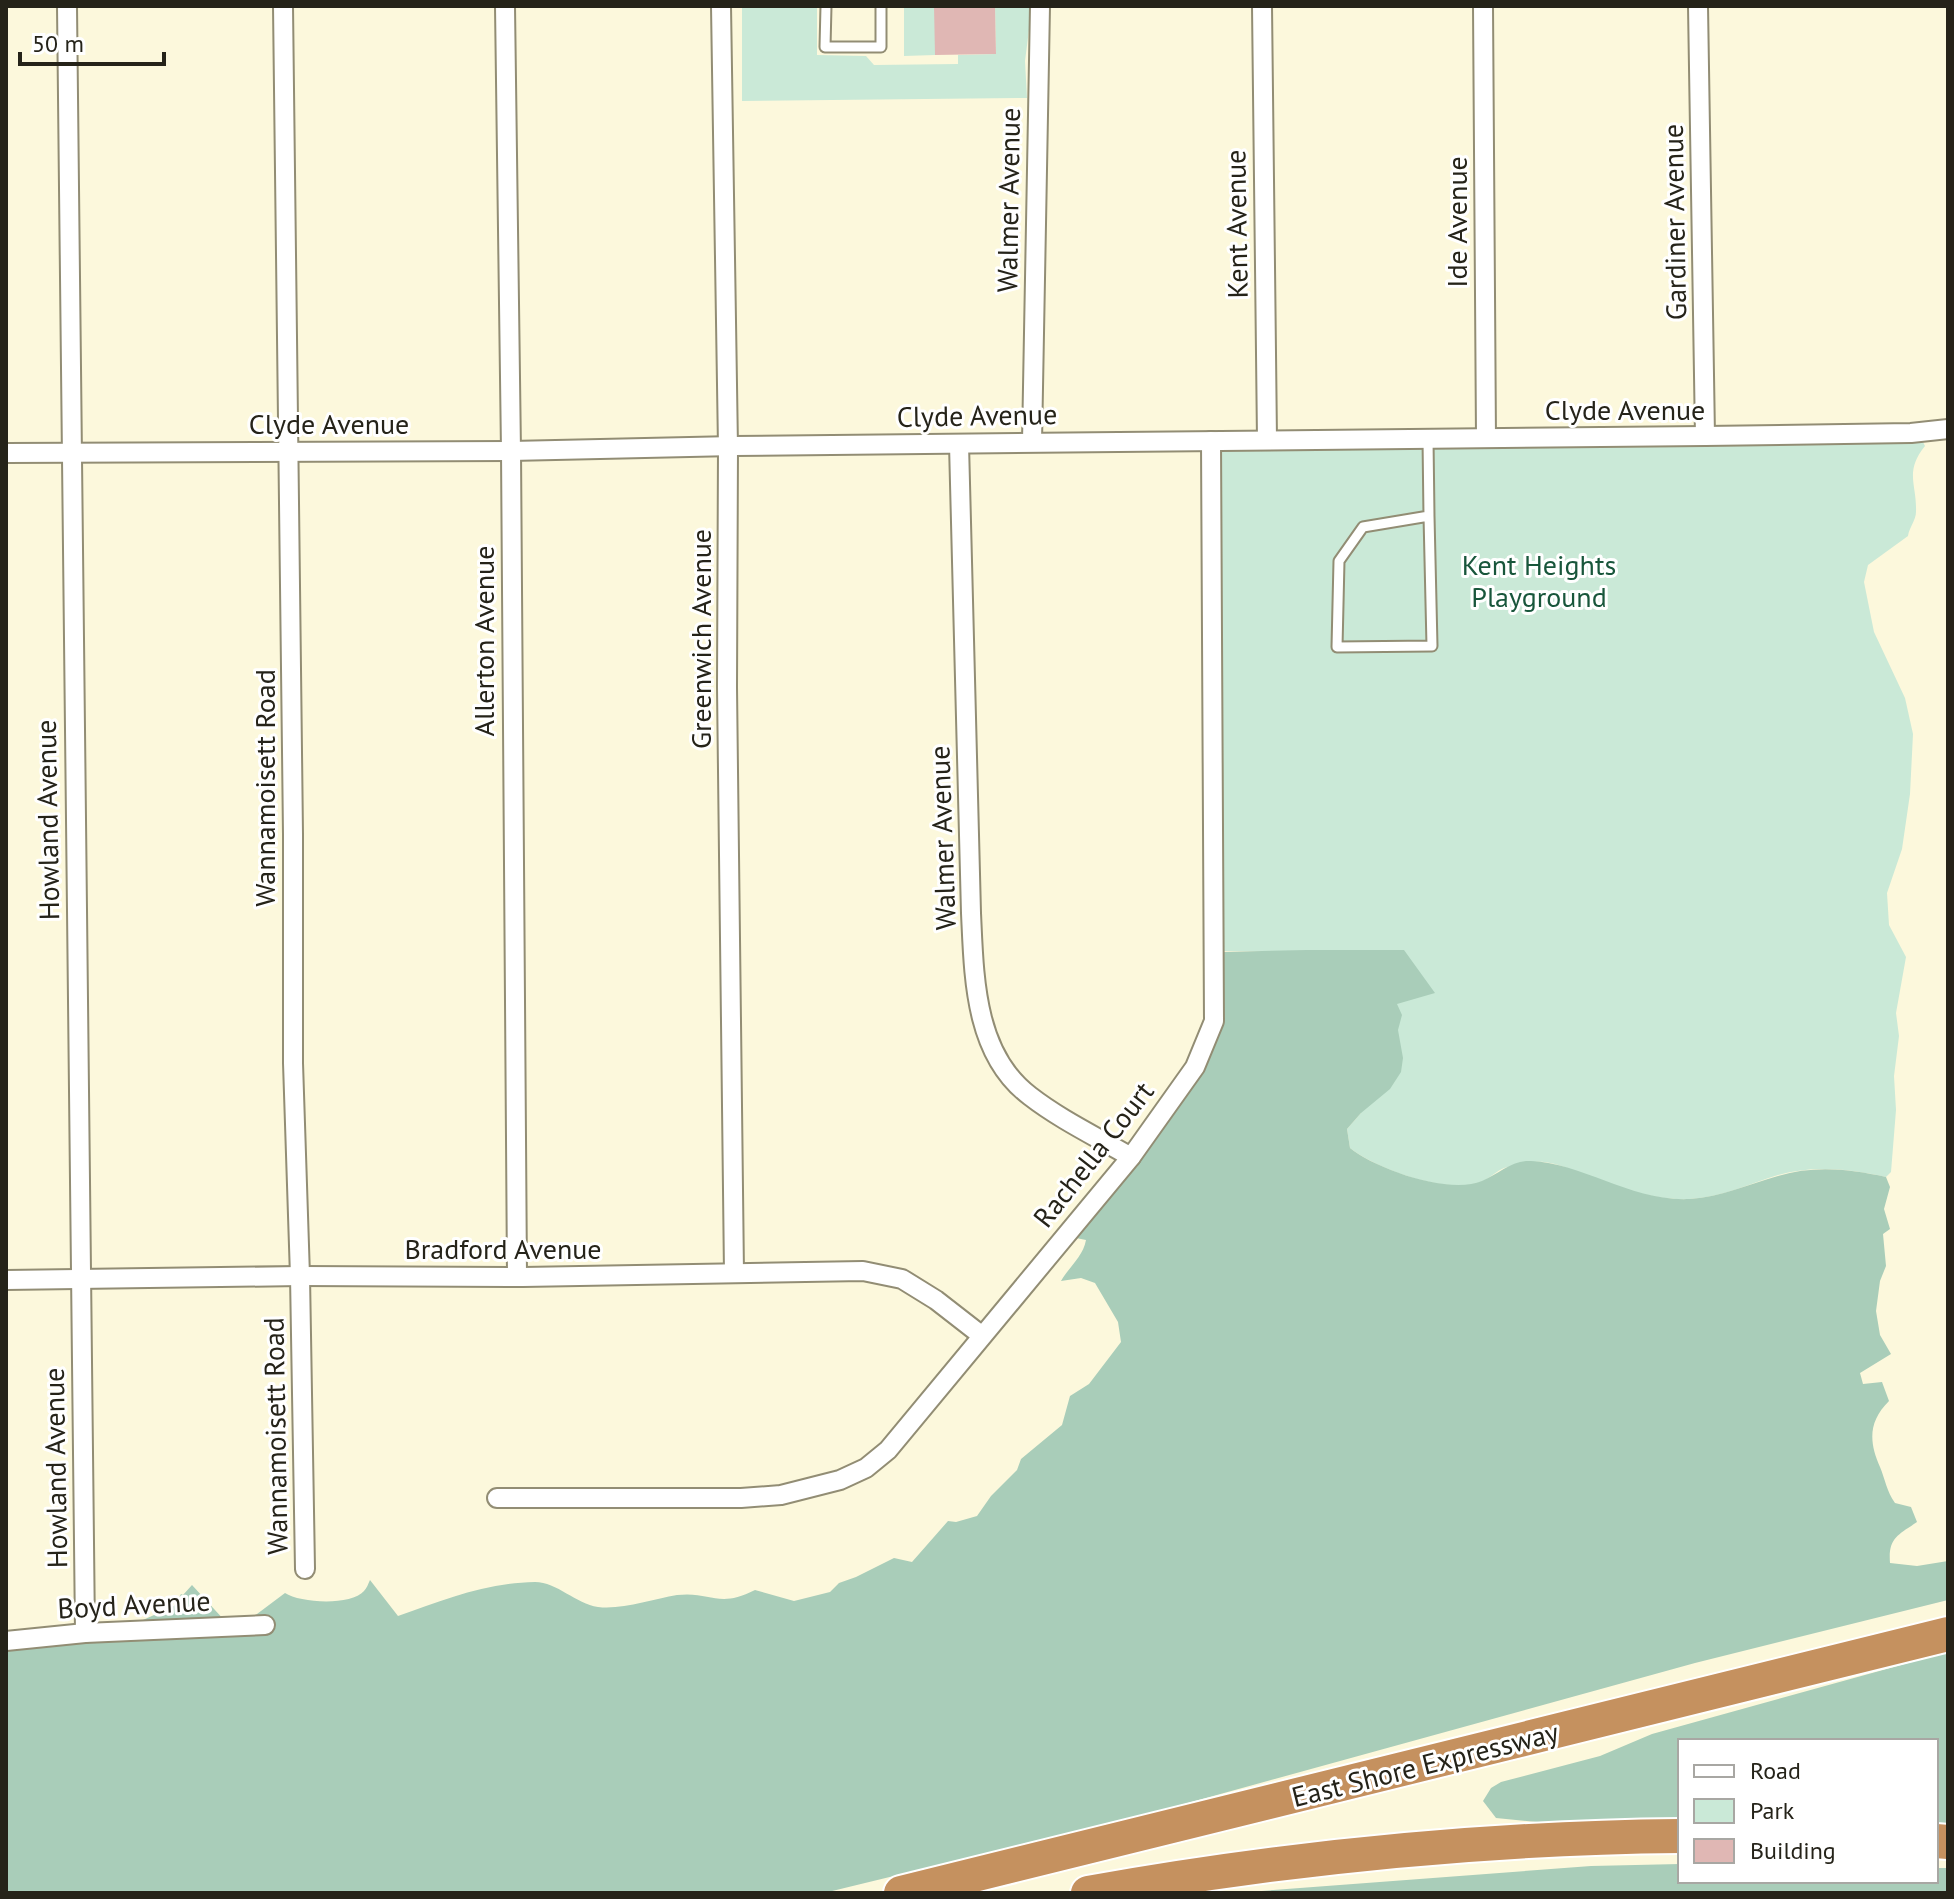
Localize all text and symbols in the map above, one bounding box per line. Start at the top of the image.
scale bar [20,16,164,66]
text: 50 m [32,28,84,59]
street label: Walmer Avenue [988,107,1028,293]
street label: Gardiner Avenue [1654,124,1694,320]
street label: Kent Avenue [1216,149,1256,299]
street label: Ide Avenue [1438,156,1475,288]
street label: Clyde Avenue [1545,391,1705,428]
street label: Clyde Avenue [896,395,1058,435]
street label: Clyde Avenue [249,405,409,442]
street label: Greenwich Avenue [682,529,719,749]
street label: Allerton Avenue [465,546,502,736]
park label: Kent Heights Playground [1462,546,1616,615]
street label: Wannamoisett Road [246,669,283,907]
street label: Howland Avenue [27,719,67,921]
street label: Walmer Avenue [920,745,964,931]
street label: Rachella Court [1025,1073,1162,1234]
street label: Bradford Avenue [404,1230,602,1267]
street label: Wannamoisett Road [254,1317,296,1555]
street label: Howland Avenue [35,1367,75,1569]
street label: Boyd Avenue [57,1582,211,1626]
street label: East Shore Expressway [1288,1713,1562,1815]
legend [1678,1739,1938,1883]
text: Road [1750,1755,1801,1786]
text: Park [1750,1795,1795,1826]
text: Building [1750,1835,1836,1866]

